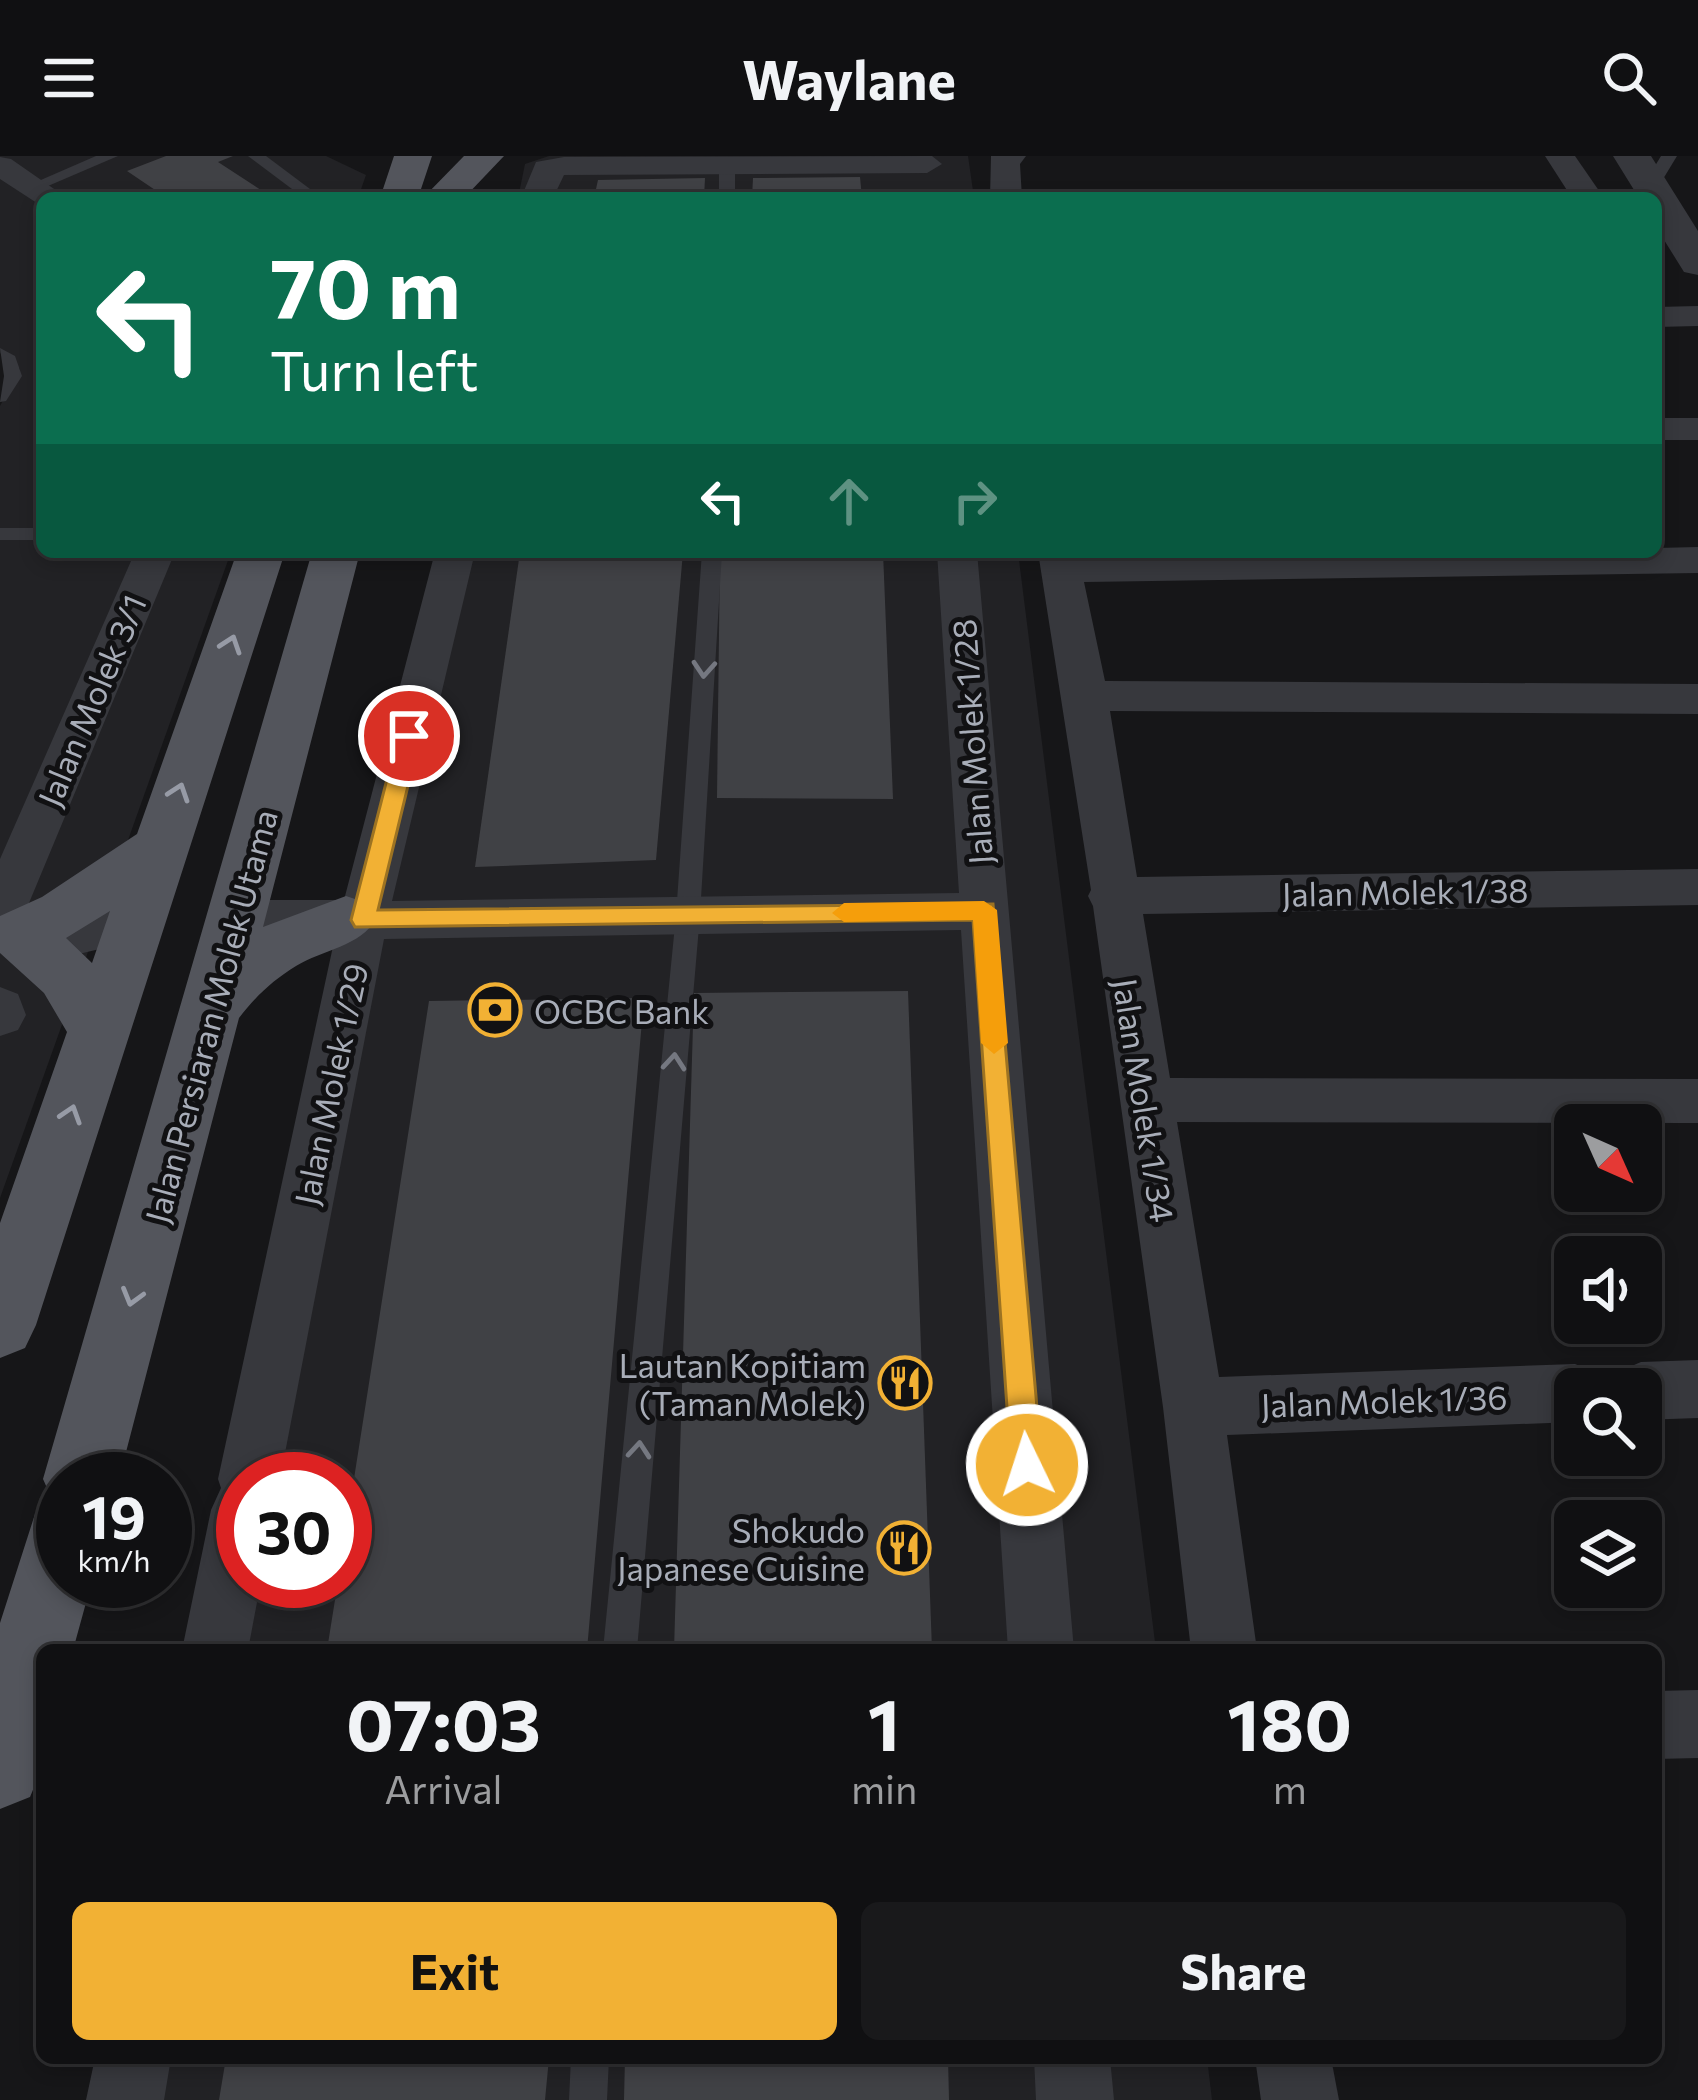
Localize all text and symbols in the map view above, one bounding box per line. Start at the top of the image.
icon: menu [36,45,102,111]
text: Waylane [742,45,956,111]
icon: search [1596,45,1662,111]
text: 70 m [270,234,461,336]
icon: left [72,240,228,396]
text: Turn left [270,336,478,402]
icon: left [690,468,756,534]
icon: ahead [816,468,882,534]
icon: right [942,468,1008,534]
street label: Jalan Molek 3/1 [28,588,154,812]
street label: Jalan Molek 1/28 [942,618,1000,866]
one-way arrow [217,635,241,656]
one-way arrow [692,660,718,679]
pin [358,685,460,787]
icon: arrive [376,703,442,769]
one-way arrow [165,783,189,804]
street label: Jalan Persiaran Molek Utama [135,805,285,1227]
street label: Jalan Molek 1/38 [1281,868,1529,914]
street label: Jalan Molek 1/29 [284,959,376,1209]
street label: Jalan Molek 1/34 [1105,975,1185,1225]
bank icon: OCBC Bank [467,982,523,1038]
place label: OCBC Bank [534,990,709,1031]
one-way arrow [661,1052,686,1071]
one-way arrow [57,1104,82,1125]
north arrow [1554,1104,1662,1212]
map controls [1554,1104,1662,1608]
button: sound [1554,1236,1662,1344]
one-way arrow [121,1286,146,1307]
place label: Lautan Kopitiam (Taman Molek) [619,1344,866,1423]
restaurant icon: Lautan Kopitiam (Taman Molek) [877,1355,933,1411]
button: search [1554,1368,1662,1476]
street label: Jalan Molek 1/36 [1260,1375,1508,1425]
position arrow [964,1402,1090,1528]
one-way arrow [625,1440,651,1459]
speed limit sign: 30 [216,1452,372,1608]
text: 19 [82,1478,146,1551]
button: layers [1554,1500,1662,1608]
place label: Shokudo Japanese Cuisine [617,1509,865,1588]
restaurant icon: Shokudo Japanese Cuisine [876,1520,932,1576]
text: km/h [78,1541,150,1578]
text: 07:03 [346,1678,541,1766]
text: 1 [868,1678,900,1766]
text: 180 [1227,1678,1352,1766]
text: Arrival [384,1764,502,1812]
text: min [851,1764,917,1812]
text: m [1273,1764,1307,1812]
button: Exit [72,1902,837,2040]
button: Share [861,1902,1626,2040]

